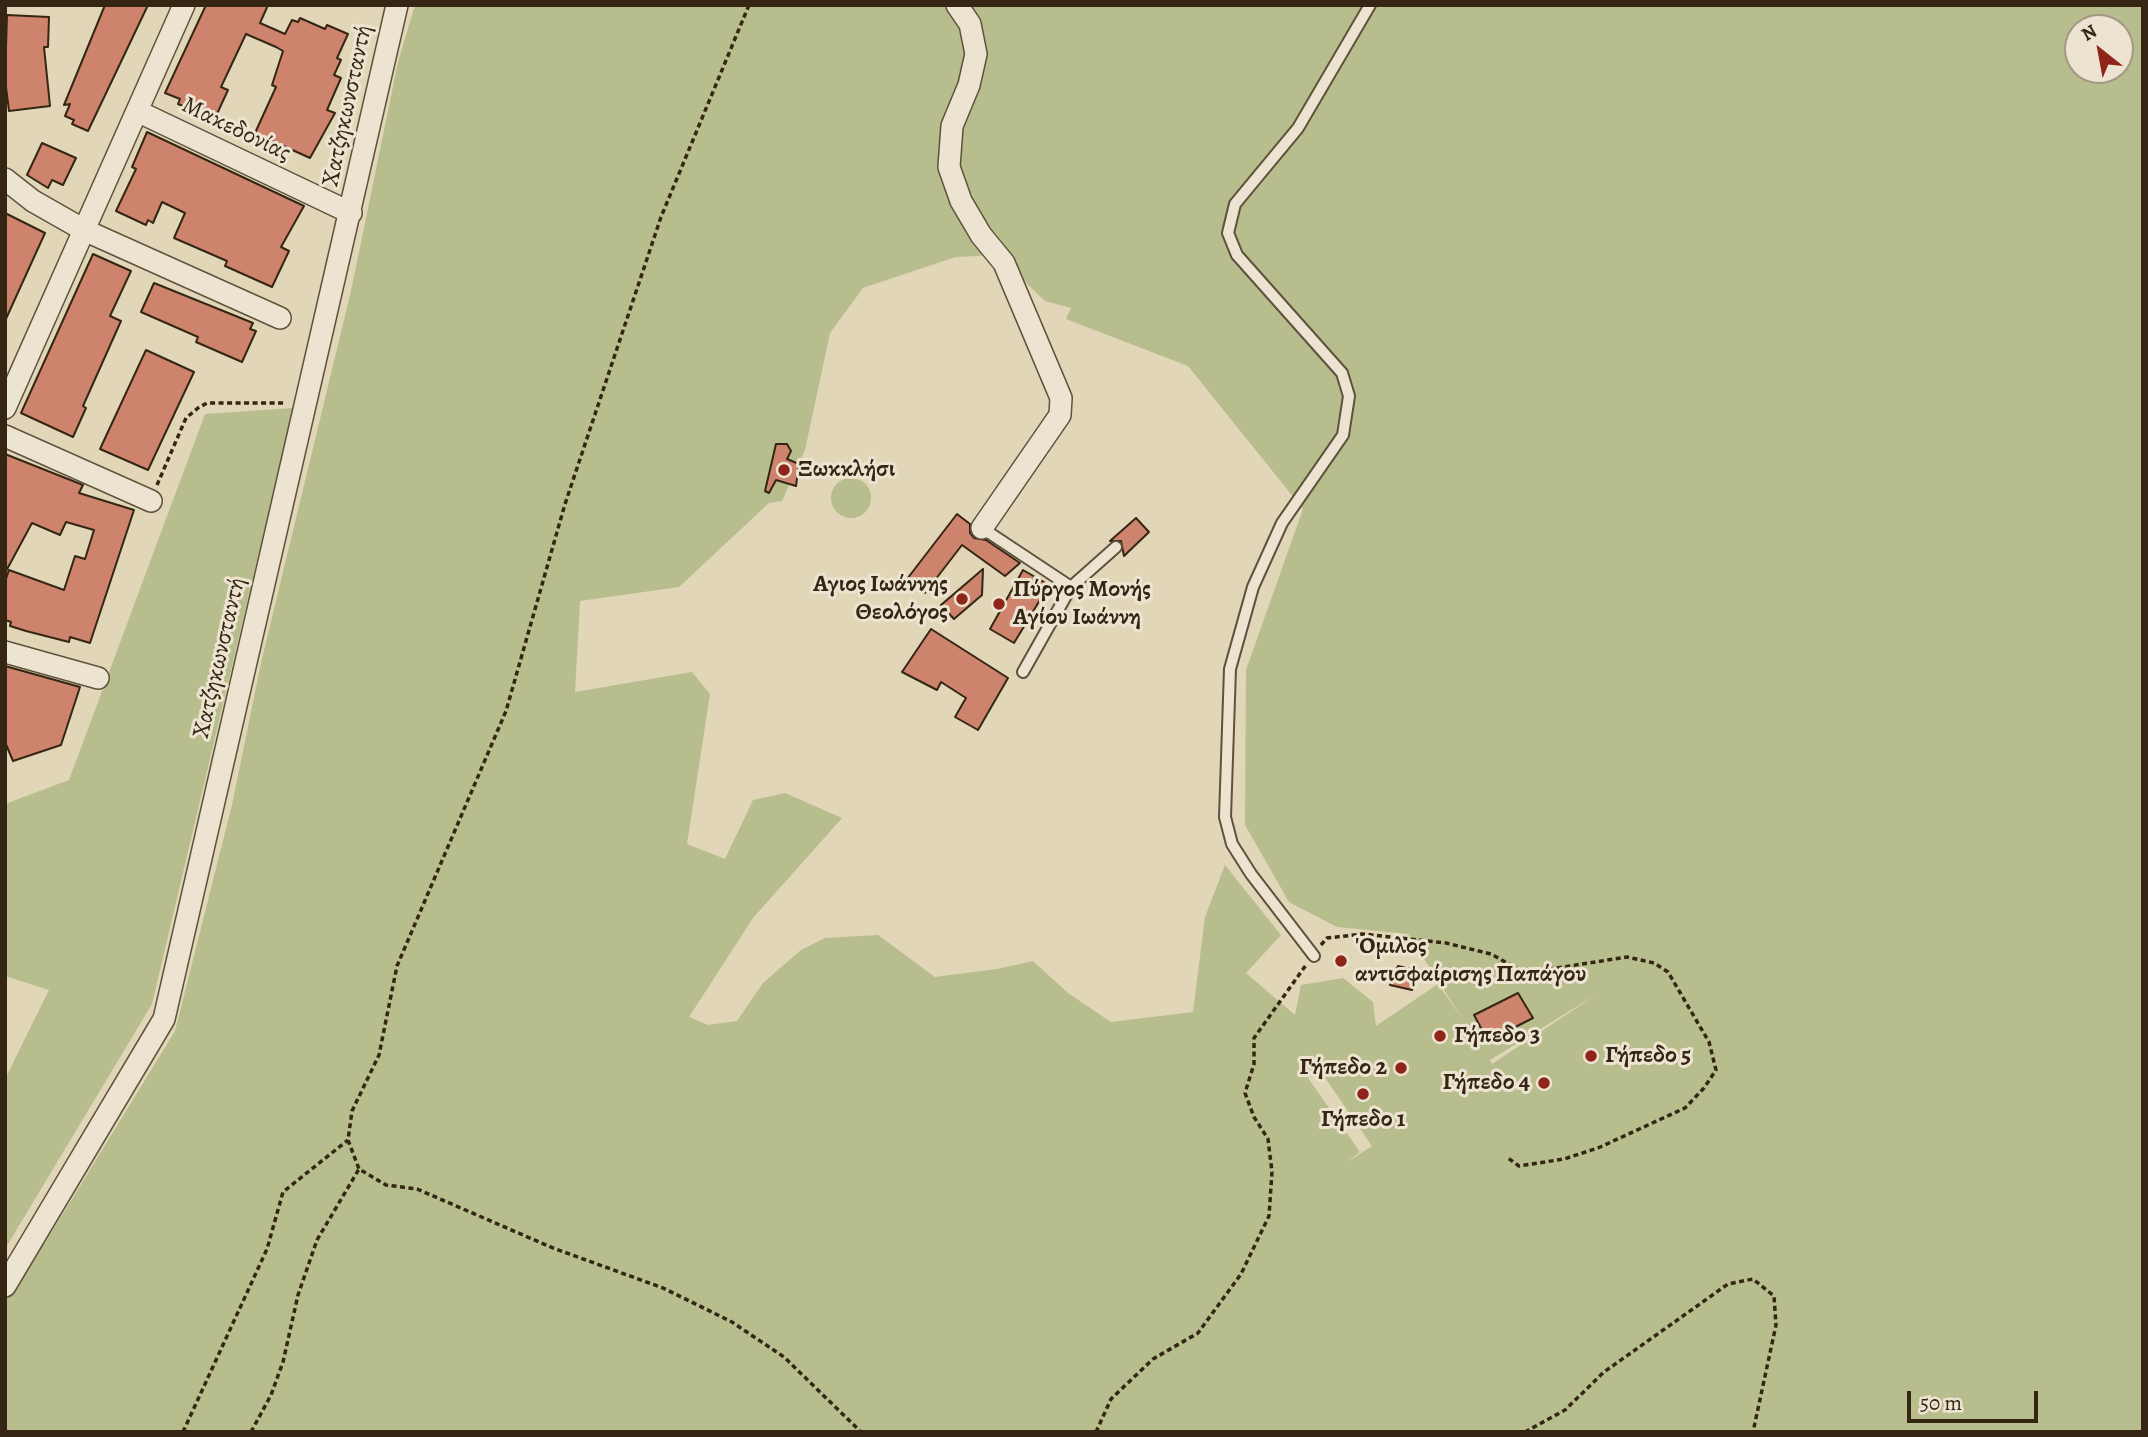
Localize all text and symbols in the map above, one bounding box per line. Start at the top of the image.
north arrow [2064,14,2134,84]
text: N [2077,18,2102,47]
street label: Χατζηκωνσταντή [317,23,379,189]
street label: Μακεδονίας [177,91,295,169]
place label: Ξωκκλήσι [798,456,895,484]
marker: Ξωκκλήσι [776,462,792,478]
place label: Αγιος Ιωάννης Θεολόγος [813,571,948,627]
street label: Χατζηκωνσταντή [188,575,252,741]
place label: Πύργος Μονής Αγίου Ιωάννη [1013,576,1151,632]
marker: Αγιος Ιωάννης Θεολόγος [954,591,970,607]
marker: Πύργος Μονής Αγίου Ιωάννη [991,596,1007,612]
place label: 'Ομιλος αντισφαίρισης Παπάγου [1355,933,1586,989]
marker: 'Ομιλος αντισφαίρισης Παπάγου [1333,953,1349,969]
place label: Γήπεδο 3 [1454,1022,1540,1050]
marker: Γήπεδο 3 [1432,1028,1448,1044]
place label: Γήπεδο 5 [1605,1042,1691,1070]
marker: Γήπεδο 5 [1583,1048,1599,1064]
place label: Γήπεδο 2 [1299,1054,1387,1082]
marker: Γήπεδο 2 [1393,1060,1409,1076]
place label: Γήπεδο 4 [1443,1069,1530,1097]
marker: Γήπεδο 4 [1536,1075,1552,1091]
marker: Γήπεδο 1 [1355,1086,1371,1102]
place label: Γήπεδο 1 [1321,1106,1405,1134]
scale bar [1910,1378,2041,1422]
text: 50 m [1920,1389,1962,1417]

